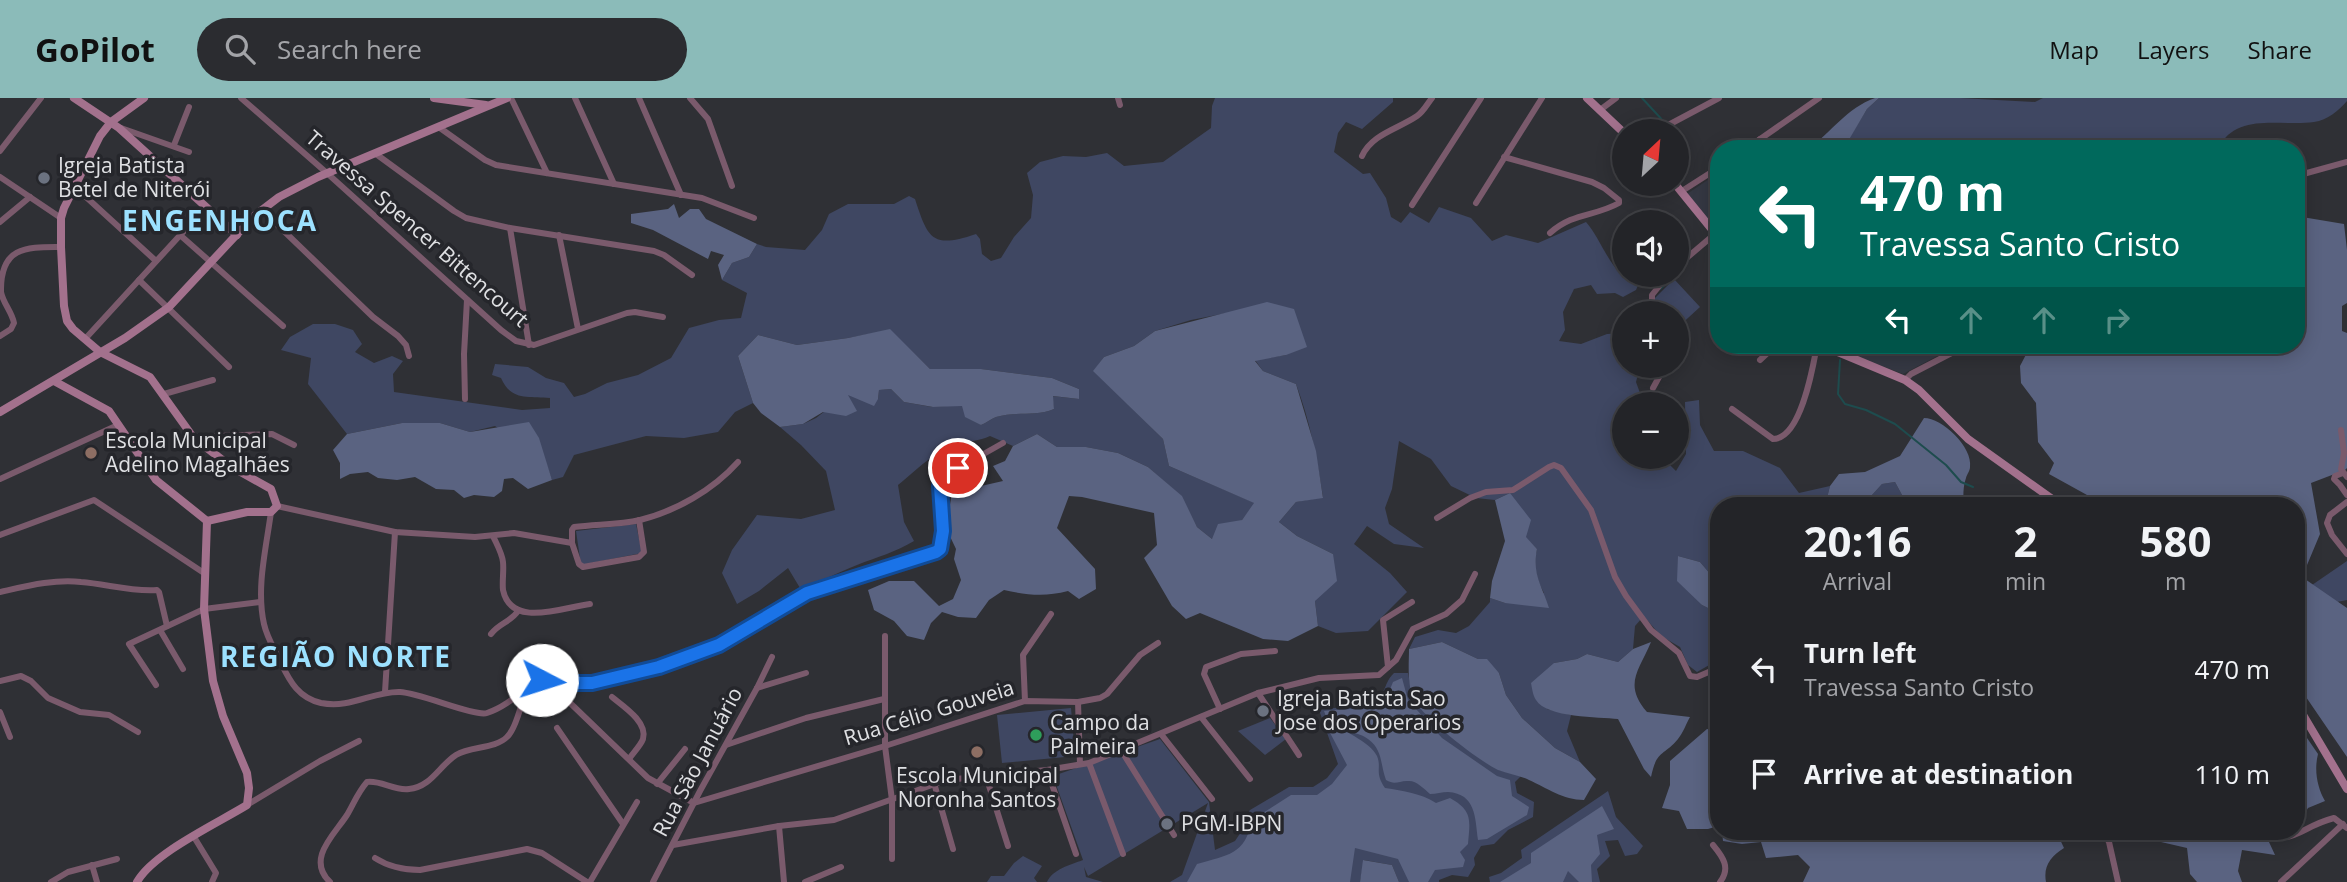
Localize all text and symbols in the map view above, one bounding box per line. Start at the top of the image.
search box [197,18,687,81]
text: GoPilot [35,27,155,72]
icon: search [221,30,259,68]
text: Search here [277,31,422,67]
text: Map [2049,33,2099,66]
text: Layers [2137,33,2210,66]
text: Share [2248,33,2312,66]
north arrow [1612,119,1689,196]
map controls [1612,119,1689,469]
street label: Travessa Spencer Bittencourt [300,124,535,333]
place label: Igreja Batista Betel de Niterói [58,151,210,203]
text: 470 m [1860,159,2005,225]
icon: left [1745,168,1836,259]
marker: Igreja Batista Betel de Niterói [36,170,52,186]
district label: ENGENHOCA [122,201,318,239]
button: sound [1612,210,1689,287]
text: Travessa Santo Cristo [1860,222,2180,265]
button: + [1612,301,1689,378]
icon: left [1879,301,1917,339]
icon: ahead [1952,301,1990,339]
icon: ahead [2025,301,2063,339]
icon: right [2098,301,2136,339]
button: − [1612,392,1689,469]
place label: Escola Municipal Adelino Magalhães [105,426,290,478]
pin [928,438,988,498]
marker: Escola Municipal Adelino Magalhães [83,445,99,461]
icon: arrive [939,449,977,487]
text: 20:16 [1803,512,1911,569]
text: 2 [2013,512,2038,569]
text: 580 [2140,512,2212,569]
text: Arrival [1823,565,1892,597]
text: min [2005,565,2046,597]
text: m [2165,565,2186,597]
text: Turn left [1804,635,1916,671]
district label: REGIÃO NORTE [220,637,452,675]
position arrow [505,643,579,717]
icon: left [1745,650,1783,688]
text: 470 m [2195,651,2270,687]
text: Travessa Santo Cristo [1804,671,2034,703]
street label: Rua Célio Gouveia [840,673,1017,751]
street label: Rua São Januário [646,682,748,841]
place label: Igreja Batista Sao Jose dos Operarios [1275,684,1461,736]
marker: Igreja Batista Sao Jose dos Operarios [1255,703,1271,719]
place label: Campo da Palmeira [1050,708,1150,760]
marker: Campo da Palmeira [1028,727,1044,743]
marker: Escola Municipal Noronha Santos [969,744,985,760]
icon: arrive [1745,755,1783,793]
text: Arrive at destination [1804,756,2073,792]
text: 110 m [2195,756,2270,792]
place label: Escola Municipal Noronha Santos [896,761,1058,813]
place label: PGM-IBPN [1181,809,1282,837]
marker: PGM-IBPN [1159,816,1175,832]

